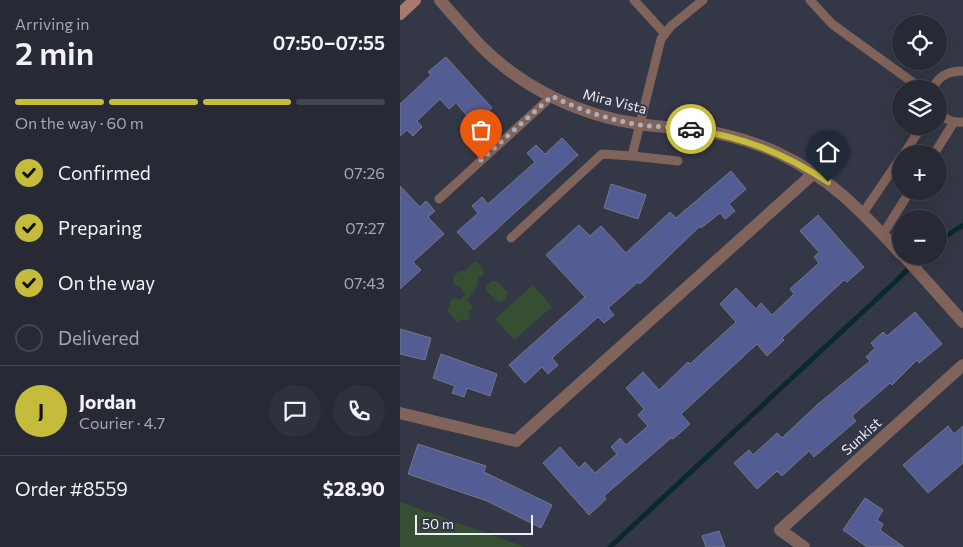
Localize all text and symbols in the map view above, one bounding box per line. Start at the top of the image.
text: Arriving in [15,14,89,33]
map controls [892,15,947,265]
button: locate [892,15,947,70]
text: 07:50–07:55 [273,31,385,54]
text: 2 min [15,32,94,72]
button: layers [892,80,947,135]
street label: Mira Vista [581,85,649,117]
courier [666,104,716,154]
pin [460,109,502,160]
text: On the way · 60 m [15,113,144,132]
icon: car [677,115,705,143]
icon: bag [467,116,495,144]
pin [807,131,849,182]
icon: home [814,138,842,166]
button: + [892,145,947,200]
icon: check [15,159,43,187]
text: Confirmed [58,161,151,184]
text: 07:26 [344,163,385,182]
button: − [892,210,947,265]
icon: check [15,214,43,242]
text: Preparing [58,216,142,239]
text: 07:27 [345,218,385,237]
icon: check [15,269,43,297]
text: On the way [58,271,155,294]
text: 07:43 [344,273,385,292]
text: Delivered [58,326,139,349]
button: chat [269,385,321,437]
button: phone [333,385,385,437]
text: Jordan [79,390,136,413]
text: J [38,399,44,422]
text: Courier · 4.7 [79,413,165,432]
street label: Sunkist [838,414,884,458]
text: Order #8559 [15,477,128,500]
text: $28.90 [323,477,385,500]
scale bar [415,512,532,535]
text: 50 m [422,515,454,532]

